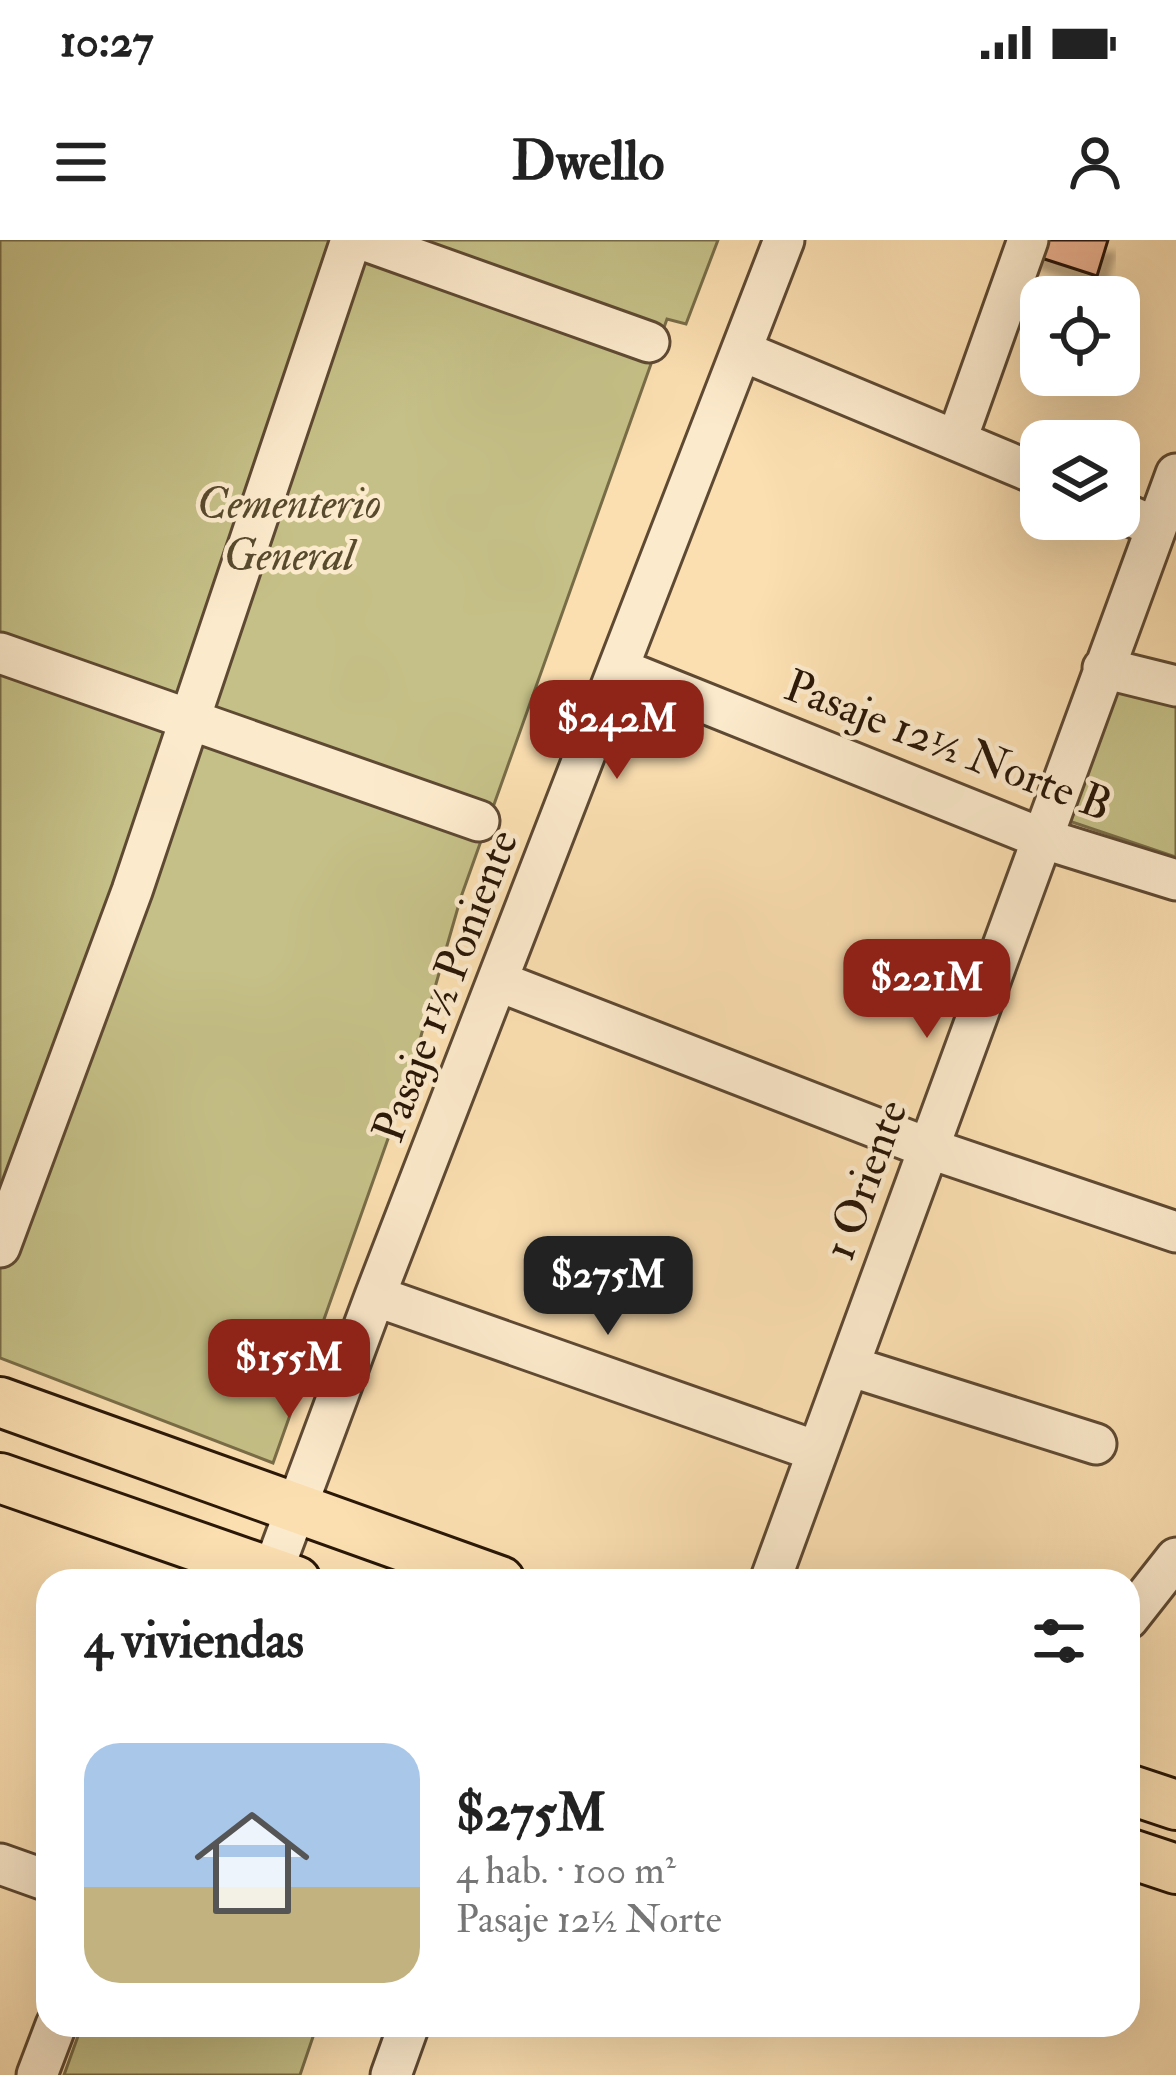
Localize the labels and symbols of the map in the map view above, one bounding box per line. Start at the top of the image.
park label: Cementerio General [197,476,381,584]
street label: Pasaje 12½ Norte B [777,658,1119,834]
pin: $242M [533,680,701,782]
street label: Pasaje 1½ Poniente [361,822,531,1150]
pin: $221M [843,939,1011,1041]
street label: 1 Oriente [811,1092,921,1268]
pin: $275M [524,1236,692,1338]
pin: $155M [205,1319,373,1421]

